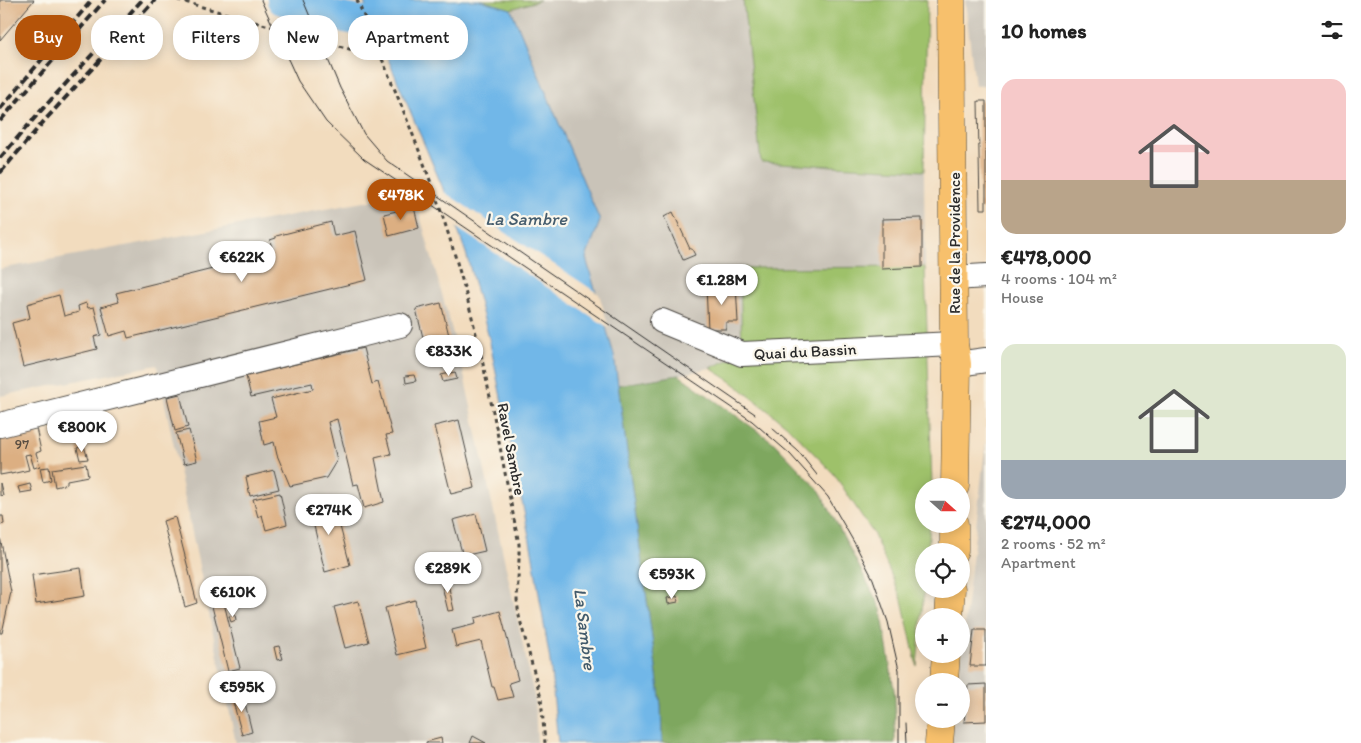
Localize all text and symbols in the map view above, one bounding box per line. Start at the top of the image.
chip: Buy [15,15,81,60]
chip: Rent [91,15,163,60]
chip: Filters [173,15,259,60]
chip: New [269,15,338,60]
chip: Apartment [348,15,468,60]
icon: filters [1318,16,1346,44]
text: 10 homes [1001,18,1087,43]
icon: home [1129,111,1219,201]
street label: Rue de la Providence [945,172,964,314]
pin: €478K [366,178,436,221]
text: €478K [378,185,424,204]
water label: La Sambre [485,208,568,230]
pin: €622K [207,240,277,283]
text: €478,000 [1001,244,1091,269]
text: €622K [220,247,264,266]
pin: €1.28M [681,264,763,306]
text: 4 rooms · 104 m² [1001,269,1117,288]
text: €1.28M [697,270,747,289]
text: House [1001,288,1044,307]
pin: €833K [414,334,484,377]
street label: Quai du Bassin [753,339,857,364]
text: €833K [426,341,472,360]
icon: home [1129,376,1219,466]
street label: Ravel Sambre [493,401,530,497]
pin: €800K [47,410,117,453]
text: €800K [58,417,106,436]
house number: 97 [15,436,29,453]
north arrow [915,478,970,532]
map controls [915,478,970,728]
pin: €274K [294,494,364,536]
text: €274K [306,500,352,519]
text: €274,000 [1001,509,1091,534]
text: 2 rooms · 52 m² [1001,534,1106,553]
button: locate [915,543,970,598]
pin: €289K [413,552,483,594]
text: Apartment [1001,553,1076,572]
text: €289K [426,558,470,577]
pin: €593K [637,558,707,600]
text: €593K [650,564,694,583]
pin: €610K [198,576,268,618]
text: €610K [210,582,256,601]
water label: La Sambre [569,587,601,672]
button: + [915,608,970,663]
pin: €595K [207,670,277,713]
button: − [915,673,970,728]
text: €595K [220,677,264,696]

